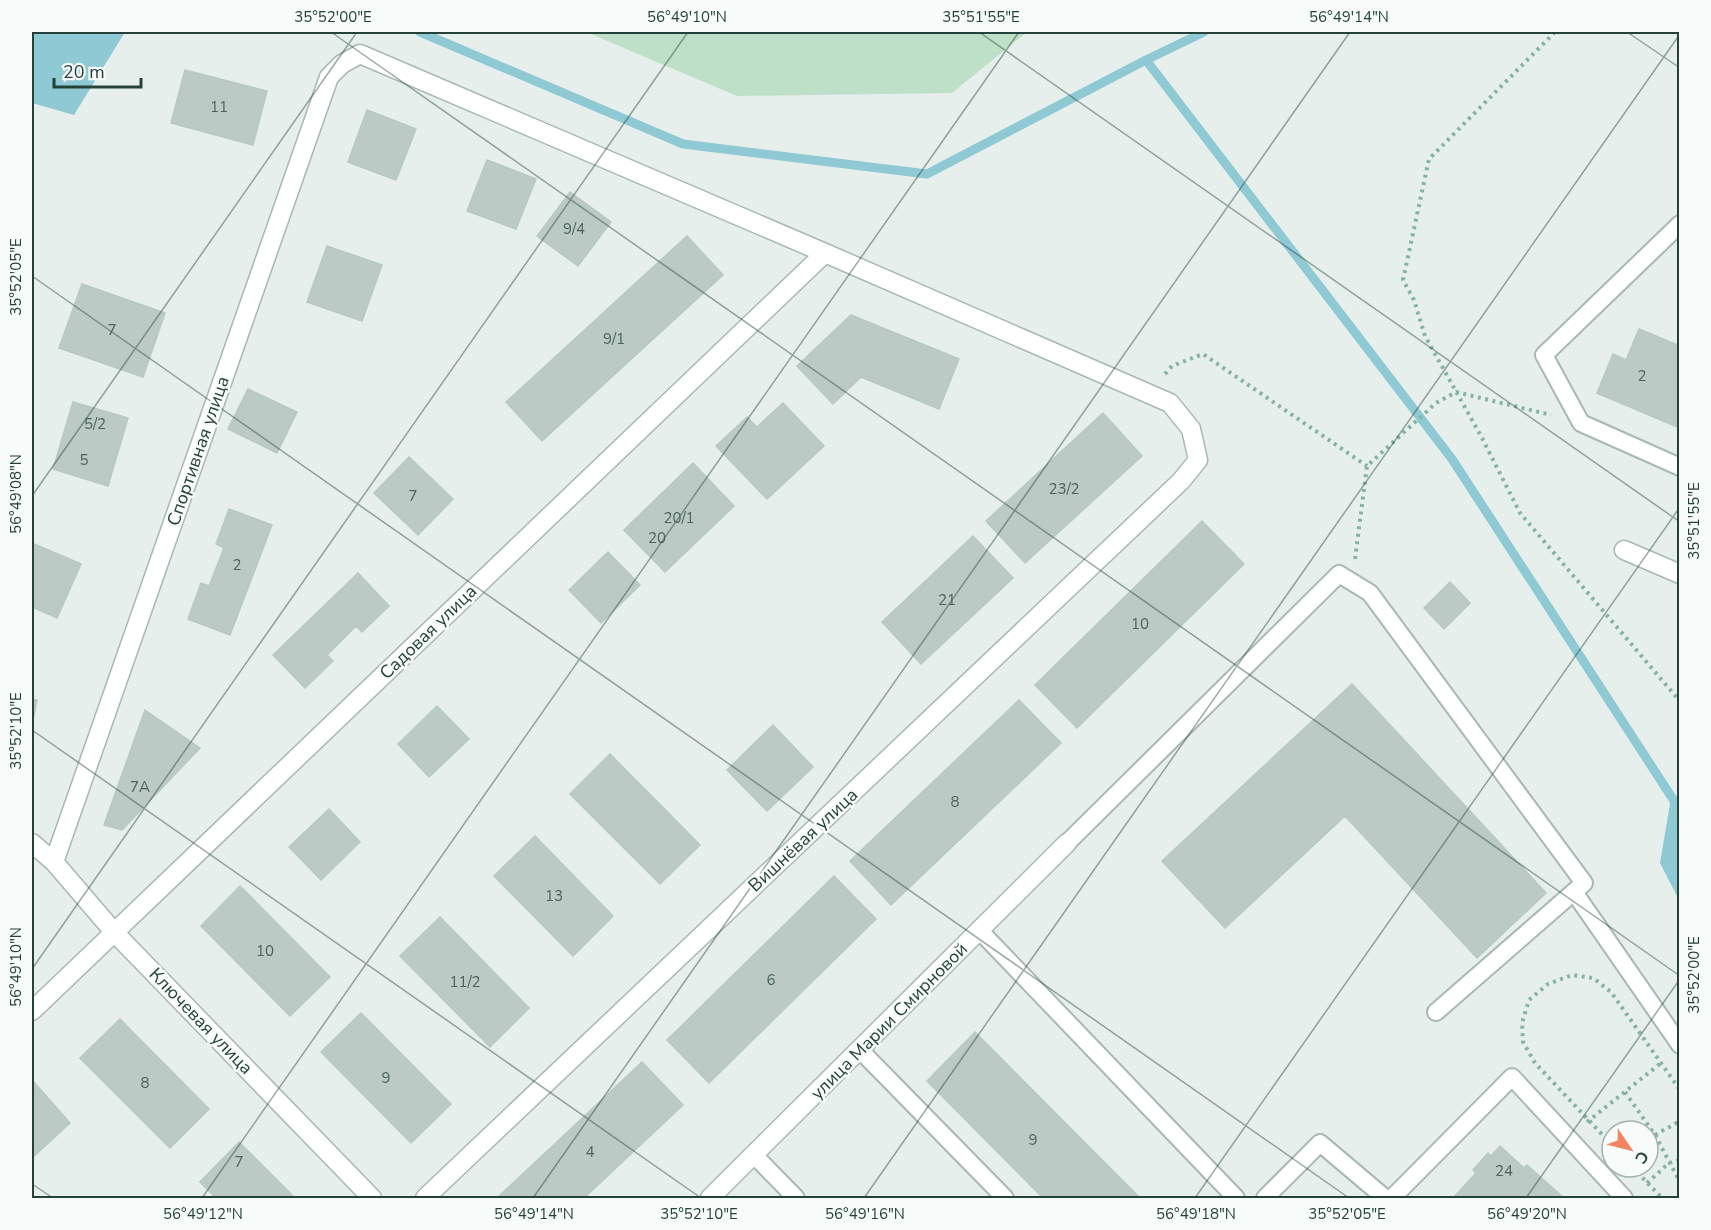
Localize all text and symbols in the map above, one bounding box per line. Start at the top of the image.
text: 35°52'00"E [294,7,372,27]
text: 56°49'10"N [647,7,727,27]
text: 35°51'55"E [942,7,1020,27]
text: 56°49'14"N [1309,7,1389,27]
scale bar [54,51,141,89]
text: 20 m [63,60,105,84]
house number: 11 [210,97,228,117]
house number: 9/4 [563,219,585,239]
text: 35°52'05"E [6,238,26,316]
house number: 7 [107,320,117,340]
house number: 9/1 [603,329,625,349]
house number: 2 [1637,366,1647,386]
street label: Спортивная улица [161,373,235,529]
house number: 5/2 [84,414,106,434]
house number: 5 [79,450,89,470]
text: 56°49'08"N [6,454,26,534]
house number: 23/2 [1048,479,1080,499]
text: 35°51'55"E [1684,482,1704,560]
house number: 7 [408,486,418,506]
house number: 20/1 [663,508,695,528]
house number: 20 [648,528,666,548]
house number: 2 [232,555,242,575]
street label: Садовая улица [374,579,482,685]
house number: 21 [938,590,956,610]
house number: 10 [1131,614,1149,634]
text: 35°52'10"E [6,692,26,770]
house number: 7А [130,777,150,797]
street label: Вишнёвая улица [743,783,863,897]
house number: 8 [950,792,960,812]
house number: 13 [545,886,563,906]
text: 56°49'10"N [6,927,26,1007]
text: 35°52'00"E [1684,936,1704,1014]
street label: улица Марии Смирновой [805,937,973,1105]
house number: 10 [256,941,274,961]
street label: Ключевая улица [144,962,258,1080]
house number: 6 [766,970,776,990]
house number: 11/2 [449,972,481,992]
house number: 9 [381,1068,391,1088]
house number: 8 [140,1073,150,1093]
north arrow [1600,1119,1660,1179]
house number: 9 [1028,1130,1038,1150]
house number: 4 [585,1142,595,1162]
text: С [1629,1146,1654,1168]
house number: 7 [234,1152,244,1172]
house number: 24 [1495,1161,1513,1181]
text: 56°49'12"N [163,1204,243,1224]
text: 56°49'14"N [494,1204,574,1224]
text: 35°52'10"E [660,1204,738,1224]
text: 56°49'16"N [825,1204,905,1224]
text: 56°49'18"N [1156,1204,1236,1224]
text: 35°52'05"E [1308,1204,1386,1224]
text: 56°49'20"N [1487,1204,1567,1224]

